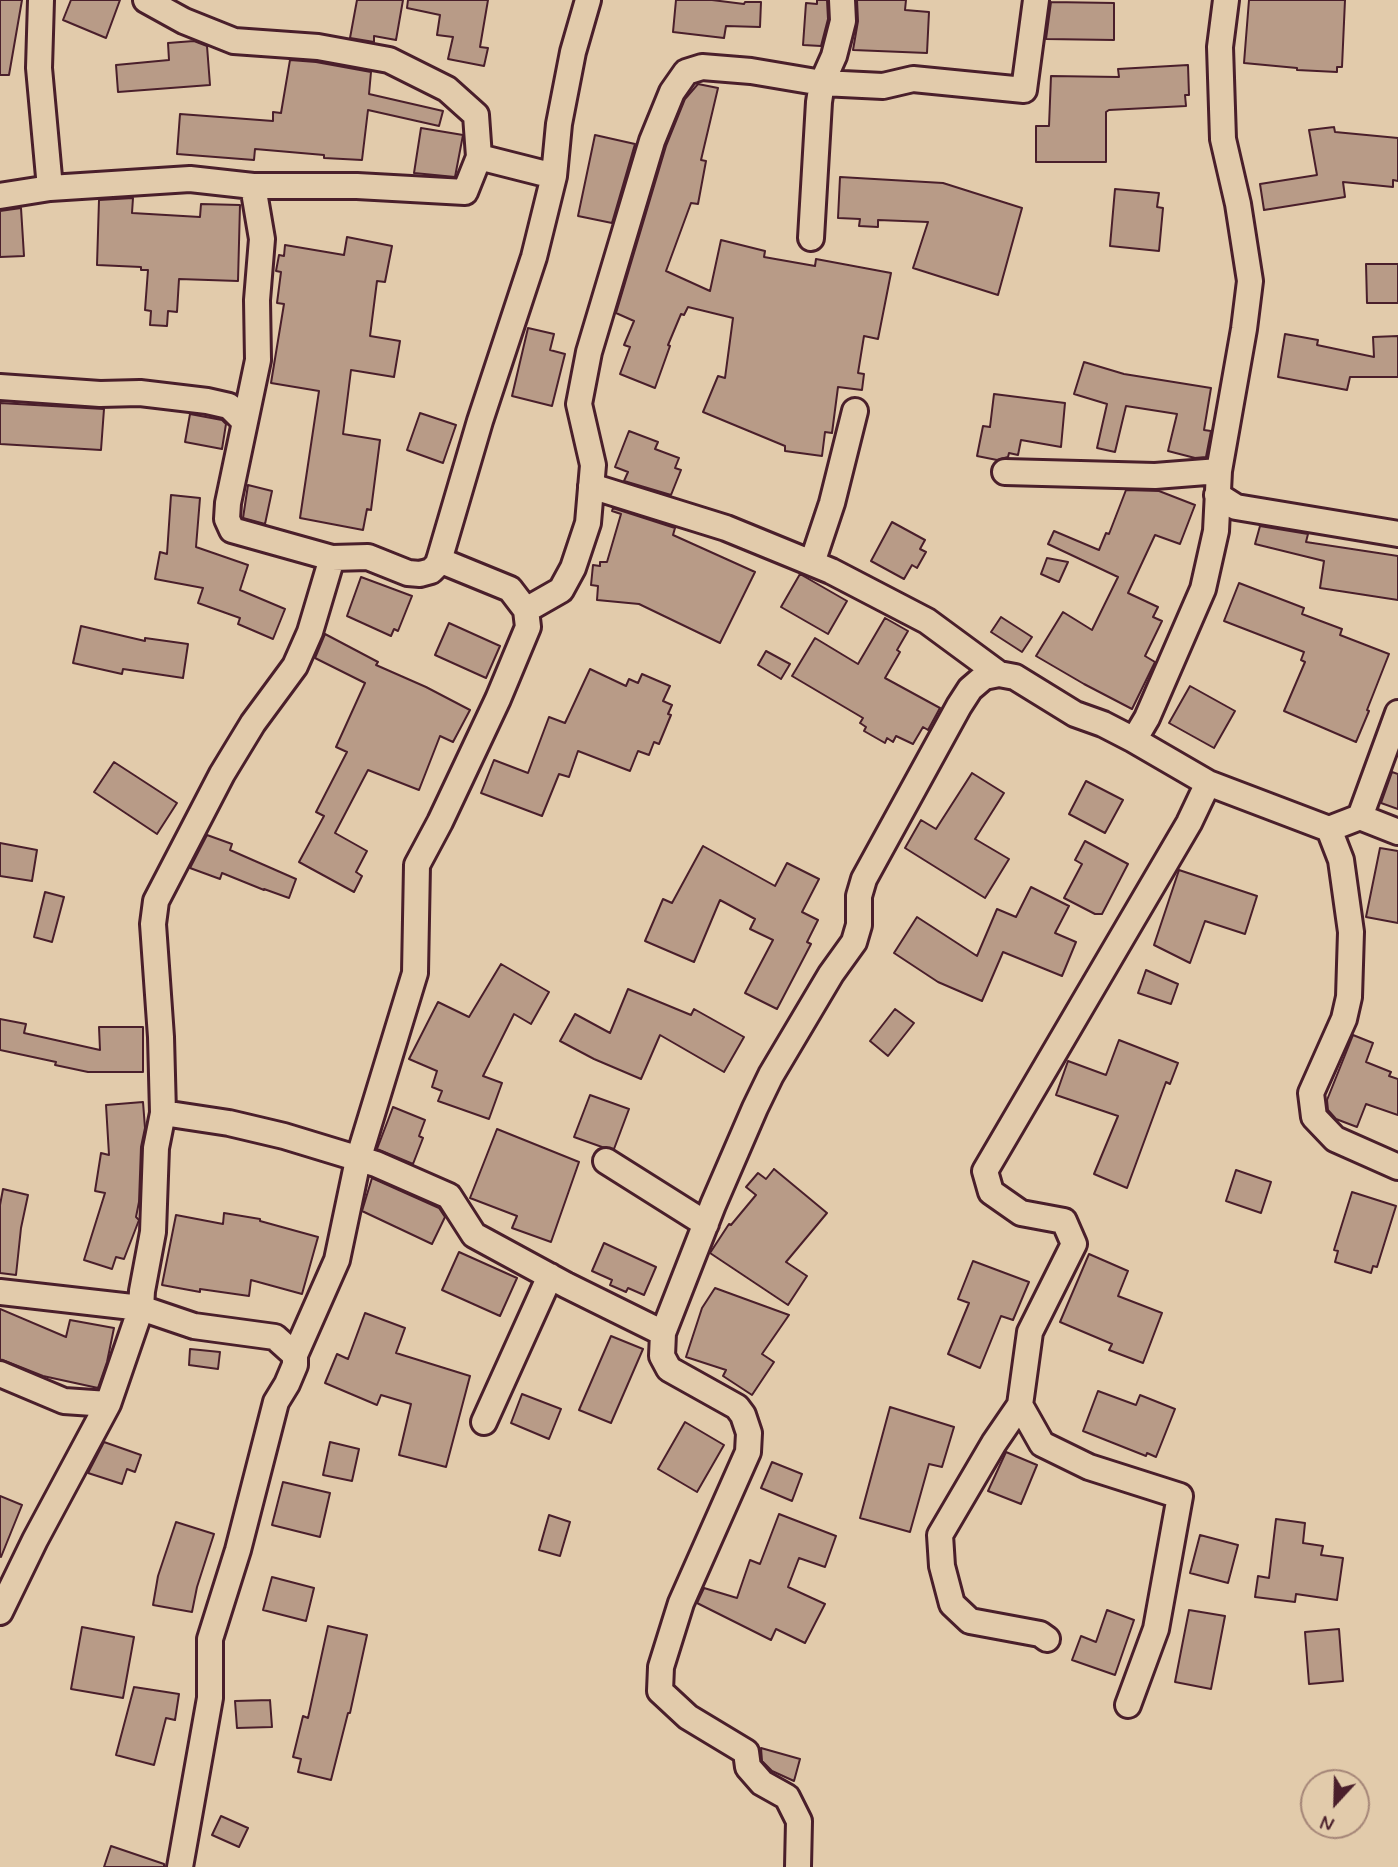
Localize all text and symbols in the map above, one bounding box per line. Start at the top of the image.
north arrow [1300,1769,1370,1839]
text: N [1317,1808,1338,1836]

